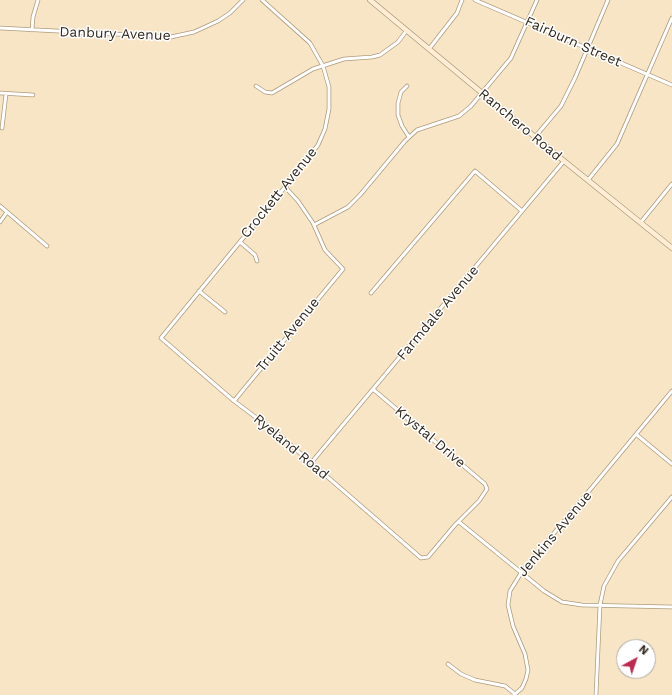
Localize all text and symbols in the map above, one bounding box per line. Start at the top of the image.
street label: Fairburn Street [522,13,624,71]
street label: Danbury Avenue [59,24,171,44]
street label: Ranchero Road [475,85,565,165]
street label: Crockett Avenue [237,144,321,242]
street label: Farmdale Avenue [394,262,482,364]
street label: Truitt Avenue [253,294,323,376]
street label: Krystal Drive [391,403,469,471]
street label: Ryeland Road [250,411,332,483]
street label: Jenkins Avenue [514,488,596,580]
north arrow [616,639,656,679]
text: N [636,643,651,658]

